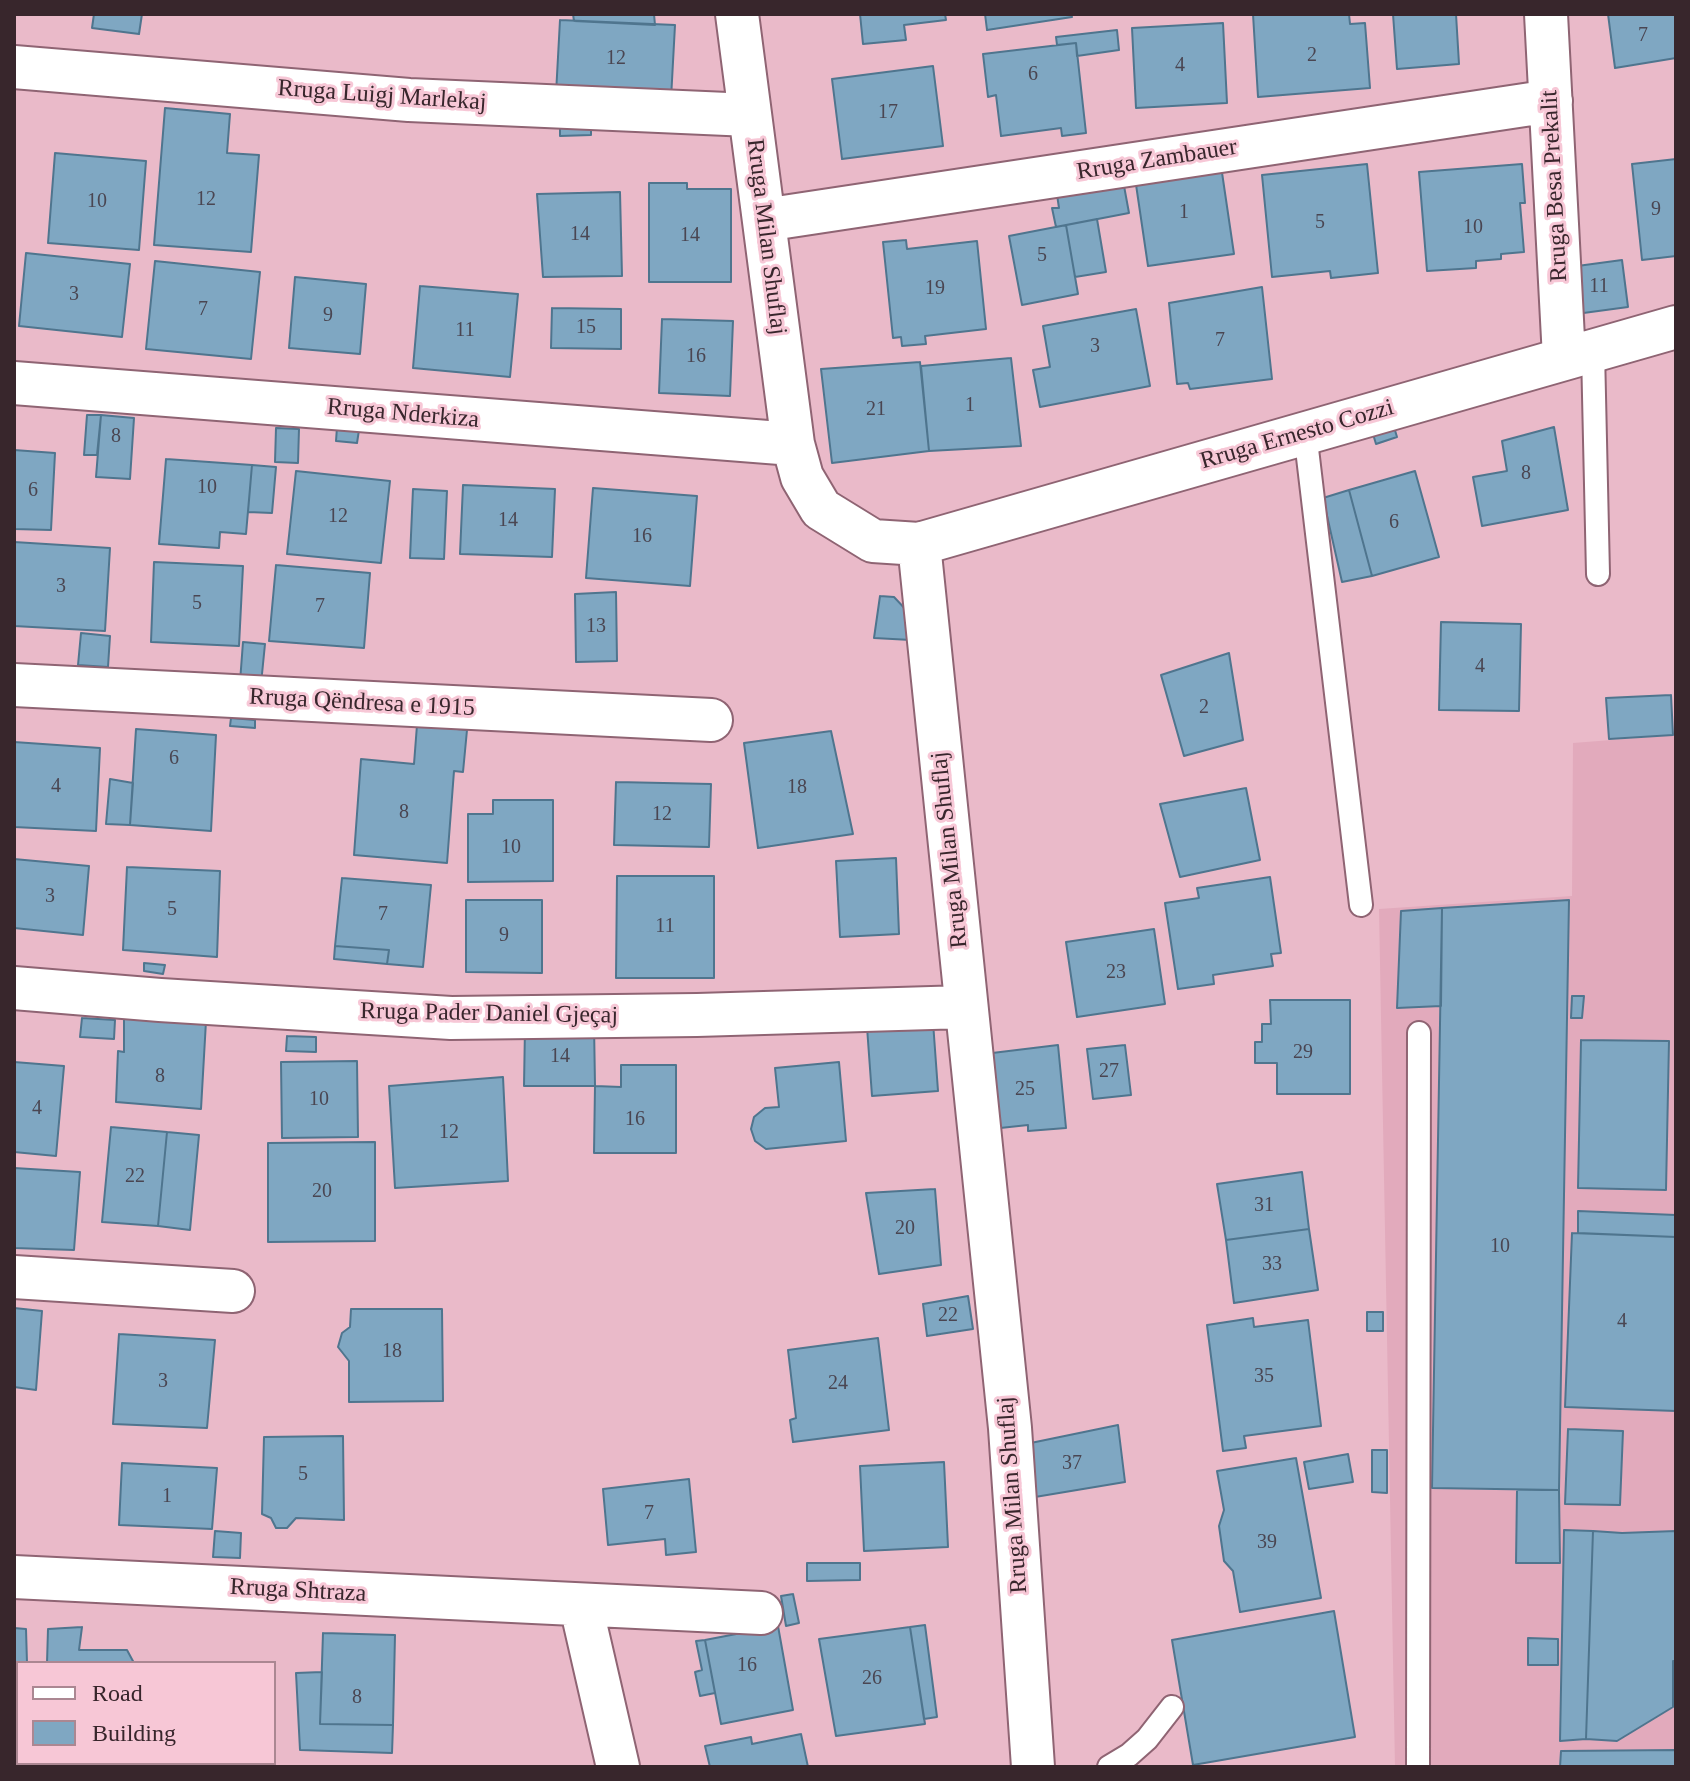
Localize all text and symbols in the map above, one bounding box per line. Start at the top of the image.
house number: 7 [1638,24,1648,48]
house number: 2 [1307,44,1317,68]
house number: 12 [606,47,626,71]
house number: 4 [1175,54,1185,78]
house number: 6 [1028,63,1038,87]
street label: Rruga Luigj Marlekaj [277,74,487,118]
street label: Rruga Besa Prekalit [1536,89,1574,283]
house number: 17 [878,101,898,125]
street label: Rruga Zambauer [1075,133,1239,187]
street label: Rruga Milan Shuflaj [740,137,792,337]
house number: 12 [196,188,216,212]
house number: 10 [87,190,107,214]
house number: 9 [1651,198,1661,222]
house number: 1 [1179,201,1189,225]
house number: 5 [1315,211,1325,235]
house number: 10 [1463,216,1483,240]
house number: 14 [570,223,590,247]
house number: 14 [680,224,700,248]
house number: 5 [1037,244,1047,268]
house number: 11 [1589,275,1609,299]
house number: 19 [925,277,945,301]
house number: 3 [69,283,79,307]
house number: 7 [198,298,208,322]
house number: 9 [323,304,333,328]
house number: 15 [576,316,596,340]
house number: 11 [455,319,475,343]
house number: 7 [1215,329,1225,353]
house number: 3 [1090,335,1100,359]
house number: 16 [686,345,706,369]
street label: Rruga Nderkiza [326,393,480,435]
house number: 1 [965,394,975,418]
street label: Rruga Ernesto Cozzi [1197,394,1397,476]
house number: 21 [866,398,886,422]
house number: 8 [111,425,121,449]
house number: 8 [1521,462,1531,486]
house number: 10 [197,476,217,500]
house number: 6 [28,479,38,503]
house number: 12 [328,505,348,529]
house number: 14 [498,509,518,533]
house number: 6 [1389,511,1399,535]
house number: 16 [632,525,652,549]
house number: 3 [56,575,66,599]
house number: 5 [192,592,202,616]
house number: 7 [315,595,325,619]
house number: 13 [586,615,606,639]
house number: 4 [1475,655,1485,679]
street label: Rruga Qëndresa e 1915 [248,683,476,723]
house number: 2 [1199,696,1209,720]
house number: 6 [169,747,179,771]
street label: Rruga Milan Shuflaj [925,750,975,950]
house number: 4 [51,775,61,799]
house number: 18 [787,776,807,800]
house number: 8 [399,801,409,825]
house number: 12 [652,803,672,827]
house number: 10 [501,836,521,860]
house number: 3 [45,885,55,909]
house number: 5 [167,898,177,922]
house number: 7 [378,903,388,927]
house number: 11 [655,915,675,939]
house number: 9 [499,924,509,948]
house number: 23 [1106,961,1126,985]
street label: Rruga Pader Daniel Gjeçaj [360,997,618,1031]
house number: 29 [1293,1041,1313,1065]
house number: 14 [550,1045,570,1069]
house number: 27 [1099,1060,1119,1084]
house number: 8 [155,1065,165,1089]
house number: 25 [1015,1078,1035,1102]
house number: 10 [309,1088,329,1112]
house number: 4 [32,1097,42,1121]
house number: 16 [625,1108,645,1132]
house number: 12 [439,1121,459,1145]
house number: 22 [125,1165,145,1189]
house number: 20 [312,1180,332,1204]
house number: 31 [1254,1194,1274,1218]
house number: 20 [895,1217,915,1241]
house number: 10 [1490,1235,1510,1259]
house number: 33 [1262,1253,1282,1277]
house number: 22 [938,1304,958,1328]
house number: 4 [1617,1310,1627,1334]
house number: 18 [382,1340,402,1364]
house number: 35 [1254,1365,1274,1389]
house number: 3 [158,1370,168,1394]
house number: 24 [828,1372,848,1396]
street label: Rruga Milan Shuflaj [992,1396,1034,1594]
house number: 37 [1062,1452,1082,1476]
house number: 5 [298,1463,308,1487]
house number: 1 [162,1485,172,1509]
house number: 7 [644,1502,654,1526]
house number: 39 [1257,1531,1277,1555]
street label: Rruga Shtraza [229,1573,367,1609]
house number: 16 [737,1654,757,1678]
legend [16,1661,276,1765]
house number: 26 [862,1667,882,1691]
text: Road [92,1680,143,1706]
house number: 8 [352,1686,362,1710]
text: Building [92,1720,176,1746]

